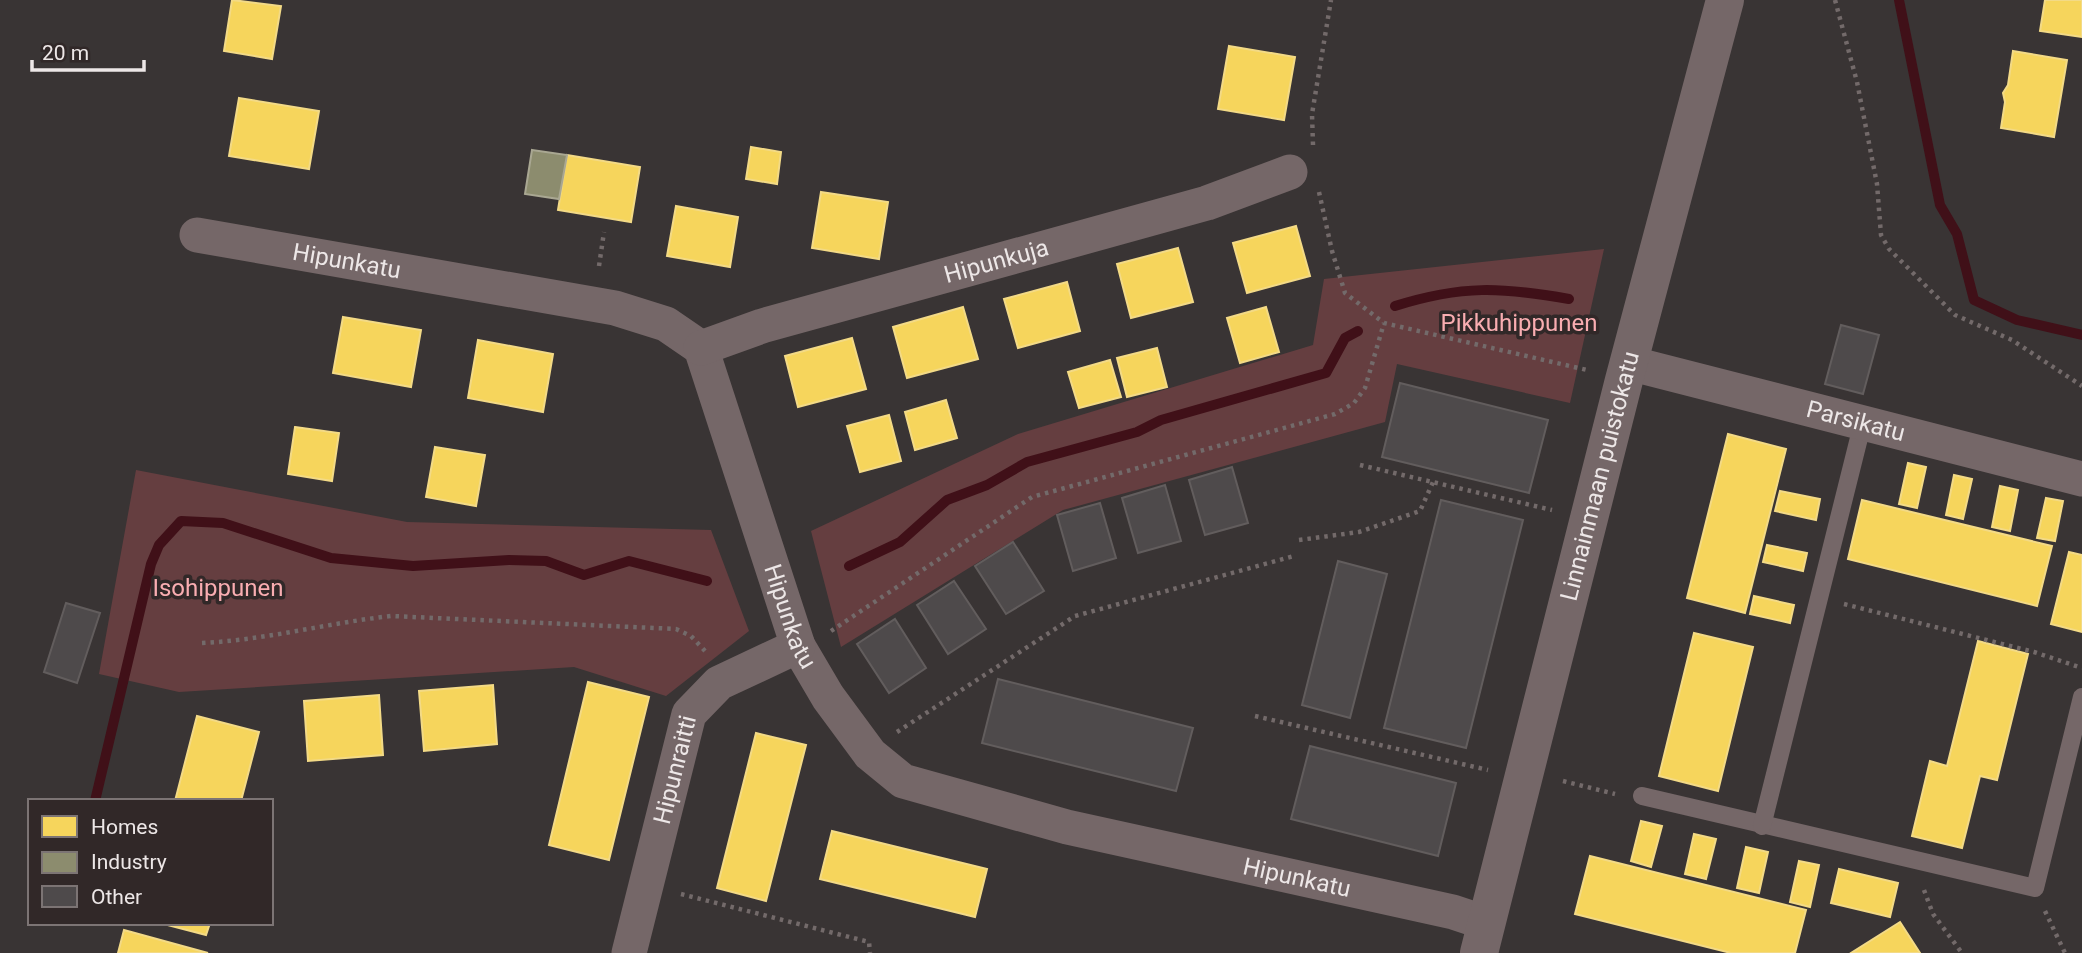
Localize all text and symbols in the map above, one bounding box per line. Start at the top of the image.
scale bar [32,28,144,72]
text: 20 m [42,41,89,65]
street label: Hipunkuja [941,233,1052,289]
street label: Hipunkatu [290,238,403,284]
park label: Pikkuhippunen [1440,309,1598,337]
street label: Linnainmaan puistokatu [1555,348,1645,604]
street label: Parsikatu [1803,395,1908,447]
street label: Hipunkatu [758,561,822,674]
park label: Isohippunen [152,574,284,602]
street label: Hipunraitti [648,712,702,827]
legend [28,799,273,925]
text: Homes [91,815,158,839]
text: Industry [91,850,167,874]
street label: Hipunkatu [1241,852,1353,903]
text: Other [91,885,142,909]

